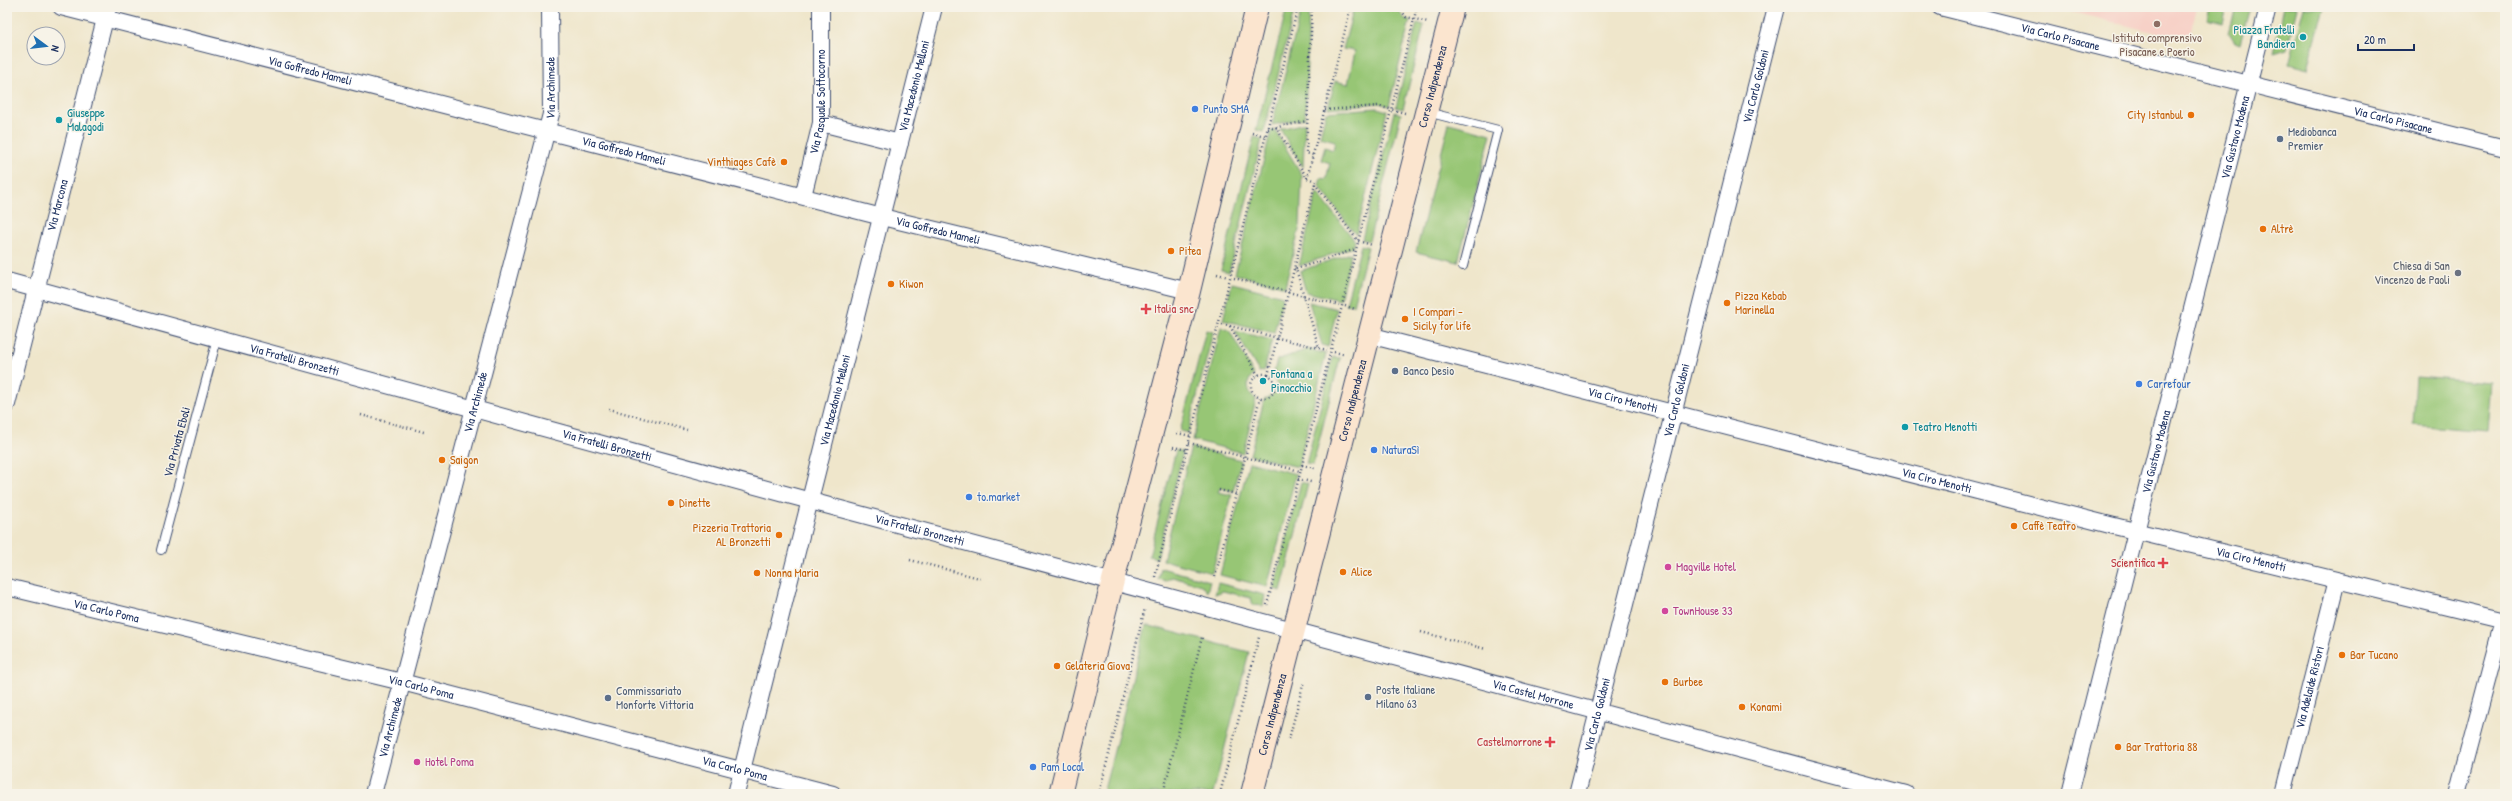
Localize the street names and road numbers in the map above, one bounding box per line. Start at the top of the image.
street label: Via Carlo Pisacane [2019,18,2102,55]
street label: Via Macedonio Melloni [894,38,933,133]
street label: Corso Indipendenza [1414,43,1451,129]
street label: Via Carlo Goldoni [1738,48,1773,125]
street label: Via Pasquale Sottocorno [805,49,829,156]
street label: Via Goffredo Mameli [266,51,354,89]
street label: Via Archimede [541,56,559,121]
street label: Via Gustavo Modena [2216,94,2253,181]
street label: Via Carlo Pisacane [2352,102,2435,138]
street label: Via Goffredo Mameli [580,132,668,169]
street label: Via Marcona [42,177,72,233]
street label: Via Goffredo Mameli [894,212,982,248]
street label: Via Fratelli Bronzetti [248,339,341,380]
street label: Via Macedonio Melloni [815,353,854,448]
street label: Corso Indipendenza [1333,357,1371,443]
street label: Via Carlo Goldoni [1659,362,1693,439]
street label: Via Archimede [459,370,491,434]
street label: Via Ciro Menotti [1586,382,1660,417]
street label: Via Privata Eboli [159,405,194,479]
street label: Via Gustavo Modena [2137,408,2174,495]
street label: Via Fratelli Bronzetti [560,424,654,465]
street label: Via Ciro Menotti [1900,463,1974,497]
street label: Via Fratelli Bronzetti [873,510,967,550]
street label: Via Ciro Menotti [2214,542,2288,575]
street label: Via Carlo Poma [72,594,141,627]
street label: Via Adelaide Ristori [2291,644,2328,730]
street label: Via Carlo Poma [387,670,456,703]
street label: Corso Indipendenza [1253,671,1291,757]
street label: Via Castel Morrone [1490,675,1576,713]
street label: Via Carlo Goldoni [1579,676,1614,753]
street label: Via Archimede [374,695,406,759]
street label: Via Carlo Poma [700,751,770,785]

